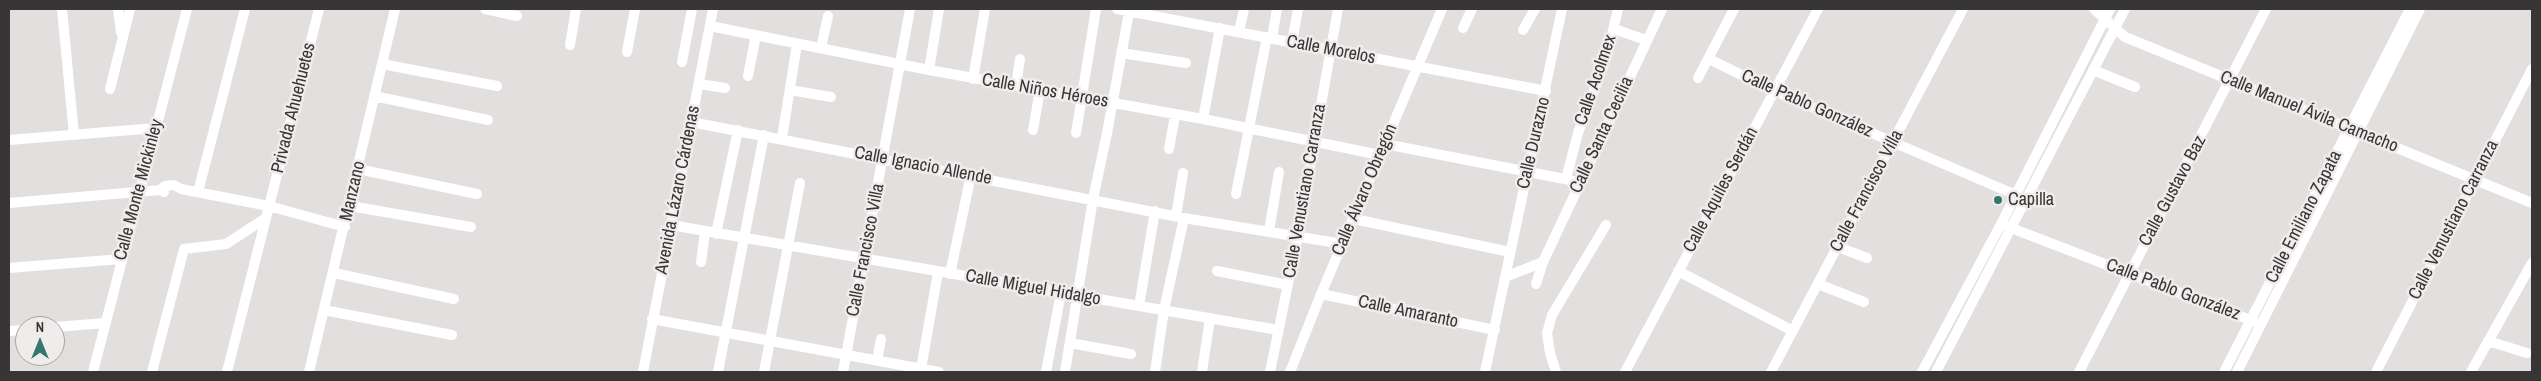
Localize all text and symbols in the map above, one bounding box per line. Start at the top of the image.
street label: Calle Morelos [1285,31,1377,69]
street label: Calle Acolmex [1570,32,1622,128]
street label: Privada Ahuehuetes [267,40,321,176]
street label: Calle Pablo González [1738,65,1876,143]
street label: Calle Manuel Ávila Camacho [2217,66,2401,158]
street label: Calle Niños Héroes [980,69,1110,113]
street label: Calle Santa Cecilia [1566,73,1638,197]
street label: Calle Durazno [1513,95,1555,191]
street label: Calle Venustiano Carranza [1279,102,1331,280]
street label: Avenida Lázaro Cárdenas [651,104,705,276]
street label: Calle Monte Mickinley [110,117,168,263]
street label: Calle Álvaro Obregón [1327,121,1403,259]
street label: Calle Aquiles Serdán [1679,124,1763,256]
street label: Calle Francisco Villa [1826,126,1908,256]
street label: Calle Gustavo Baz [2135,132,2211,250]
street label: Calle Venustiano Carranza [2404,137,2504,303]
street label: Calle Ignacio Allende [852,142,994,190]
street label: Calle Emiliano Zapata [2261,147,2347,287]
street label: Manzano [336,159,370,223]
street label: Calle Francisco Villa [843,182,889,318]
place label: Capilla [2008,189,2054,211]
marker: Capilla [1992,194,2004,206]
street label: Calle Pablo González [2103,254,2243,326]
street label: Calle Miguel Hidalgo [964,265,1102,311]
street label: Calle Amaranto [1356,291,1460,333]
north arrow [15,316,65,366]
text: N [36,318,44,336]

